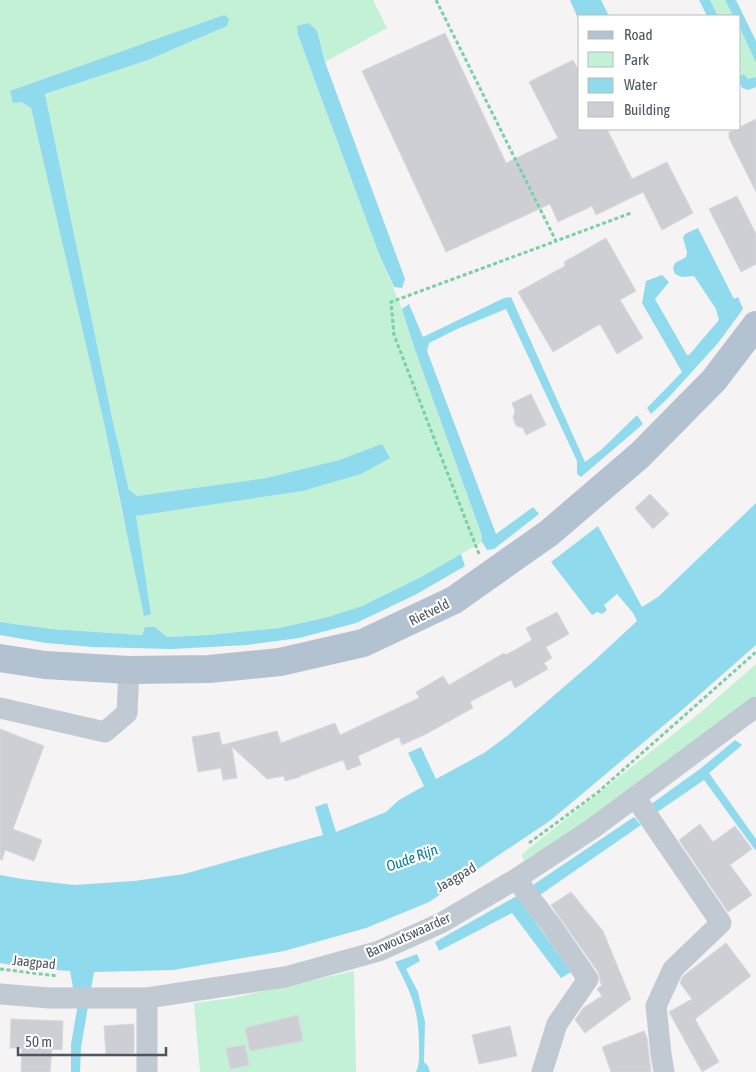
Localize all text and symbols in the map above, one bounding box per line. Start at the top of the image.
legend [578,15,741,130]
text: Road [624,26,653,43]
text: Park [624,51,649,68]
text: Water [624,76,657,93]
text: Building [624,101,670,118]
street label: Rietveld [406,595,452,629]
water label: Oude Rijn [384,840,440,875]
street label: Jaagpad [433,859,479,895]
street label: Barwoutswaarder [363,909,453,961]
street label: Jaagpad [12,952,56,972]
scale bar [18,1024,165,1056]
text: 50 m [25,1033,52,1050]

